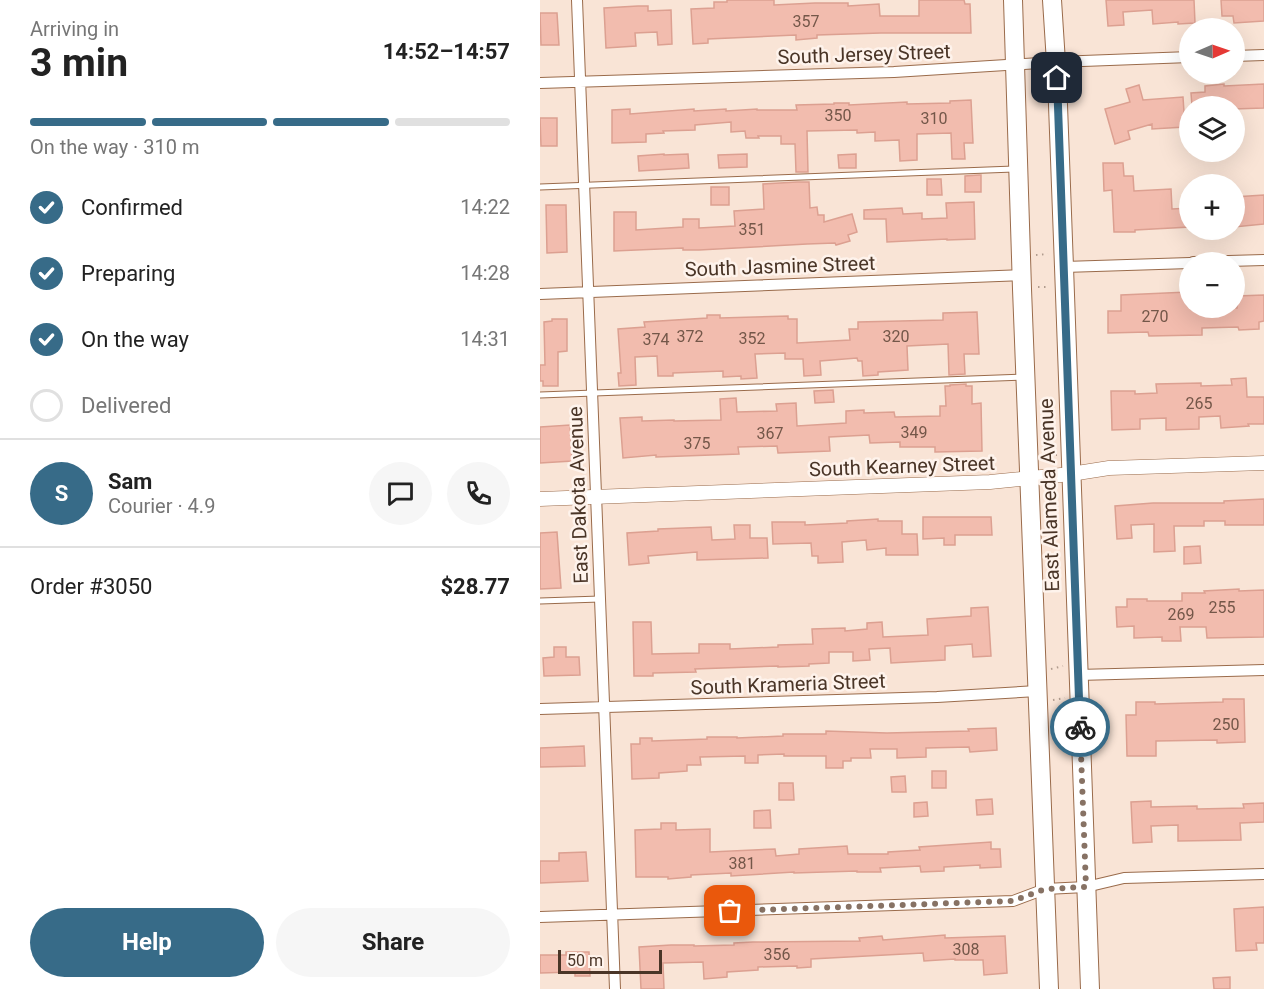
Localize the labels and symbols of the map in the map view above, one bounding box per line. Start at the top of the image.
house number: 357 [793,12,819,31]
north arrow [1179,18,1245,84]
street label: South Jersey Street [777,39,951,69]
pin [1031,52,1082,103]
house number: 350 [825,106,851,125]
house number: 310 [921,109,947,128]
house number: 351 [739,220,765,239]
street label: South Jasmine Street [684,251,876,281]
house number: 270 [1142,307,1168,326]
house number: 372 [677,327,703,346]
house number: 320 [883,327,909,346]
house number: 352 [739,329,765,348]
house number: 374 [643,330,669,349]
house number: 265 [1186,394,1212,413]
street label: East Alameda Avenue [1034,398,1064,592]
street label: East Dakota Avenue [563,406,593,584]
house number: 349 [901,423,927,442]
house number: 367 [757,424,783,443]
house number: 375 [684,434,710,453]
street label: South Kearney Street [809,451,995,481]
house number: 255 [1209,598,1235,617]
house number: 269 [1168,605,1194,624]
street label: South Krameria Street [690,669,886,699]
courier [1050,697,1110,757]
house number: 250 [1213,715,1239,734]
house number: 381 [729,854,755,873]
pin [704,885,755,936]
house number: 308 [953,940,979,959]
house number: 356 [764,945,790,964]
scale bar [558,947,662,974]

